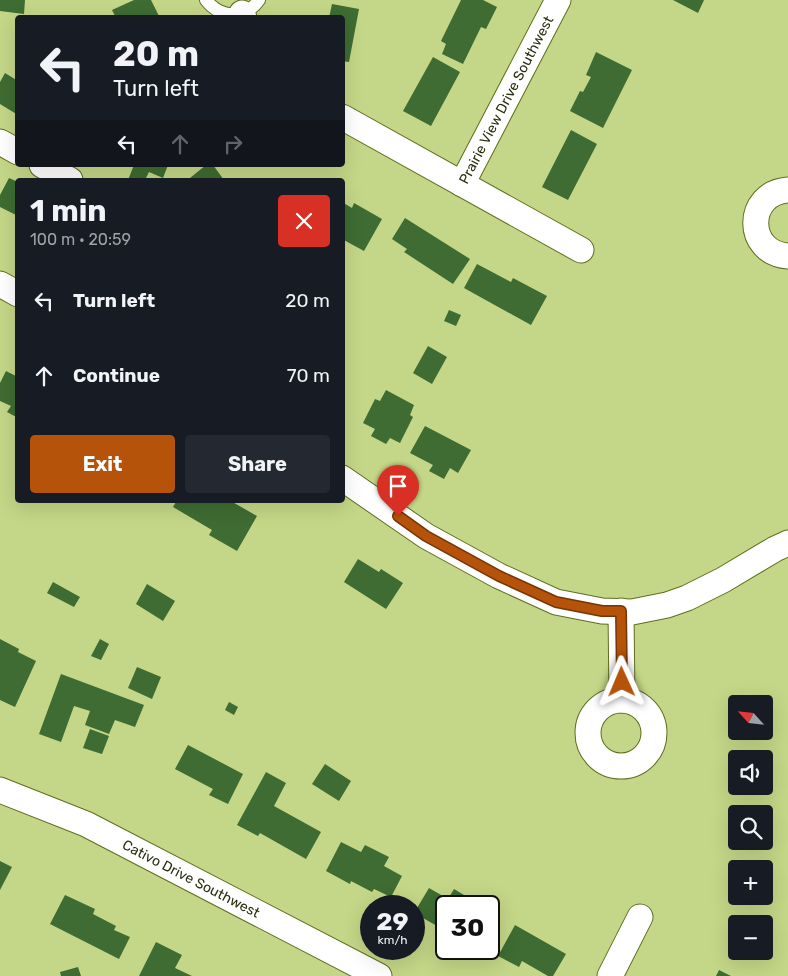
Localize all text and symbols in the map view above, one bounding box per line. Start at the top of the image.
street label: Prairie View Drive Southwest [455,12,557,187]
text: 20 m [113,33,199,75]
icon: left [30,35,95,100]
text: Turn left [113,75,199,102]
icon: left [113,130,141,158]
icon: ahead [166,130,194,158]
icon: right [219,130,247,158]
text: 1 min [30,193,107,229]
button: close [278,195,330,247]
text: 100 m · 20:59 [30,230,131,249]
icon: left [30,287,58,315]
text: Turn left [73,289,155,312]
text: 20 m [285,289,330,312]
icon: ahead [30,362,58,390]
text: Continue [73,364,160,387]
text: 70 m [287,364,330,387]
button: Exit [30,435,175,493]
button: Share [185,435,330,493]
pin [377,465,419,516]
icon: arrive [384,472,412,500]
position arrow [595,655,647,707]
north arrow [728,695,772,740]
map controls [728,695,773,960]
button: sound [728,750,773,795]
button: search [728,805,773,850]
street label: Cativo Drive Southwest [120,836,263,922]
button: + [728,860,773,905]
speed limit sign: 30 [435,895,500,960]
text: 29 [376,907,409,936]
button: − [728,915,773,960]
text: km/h [378,933,407,947]

